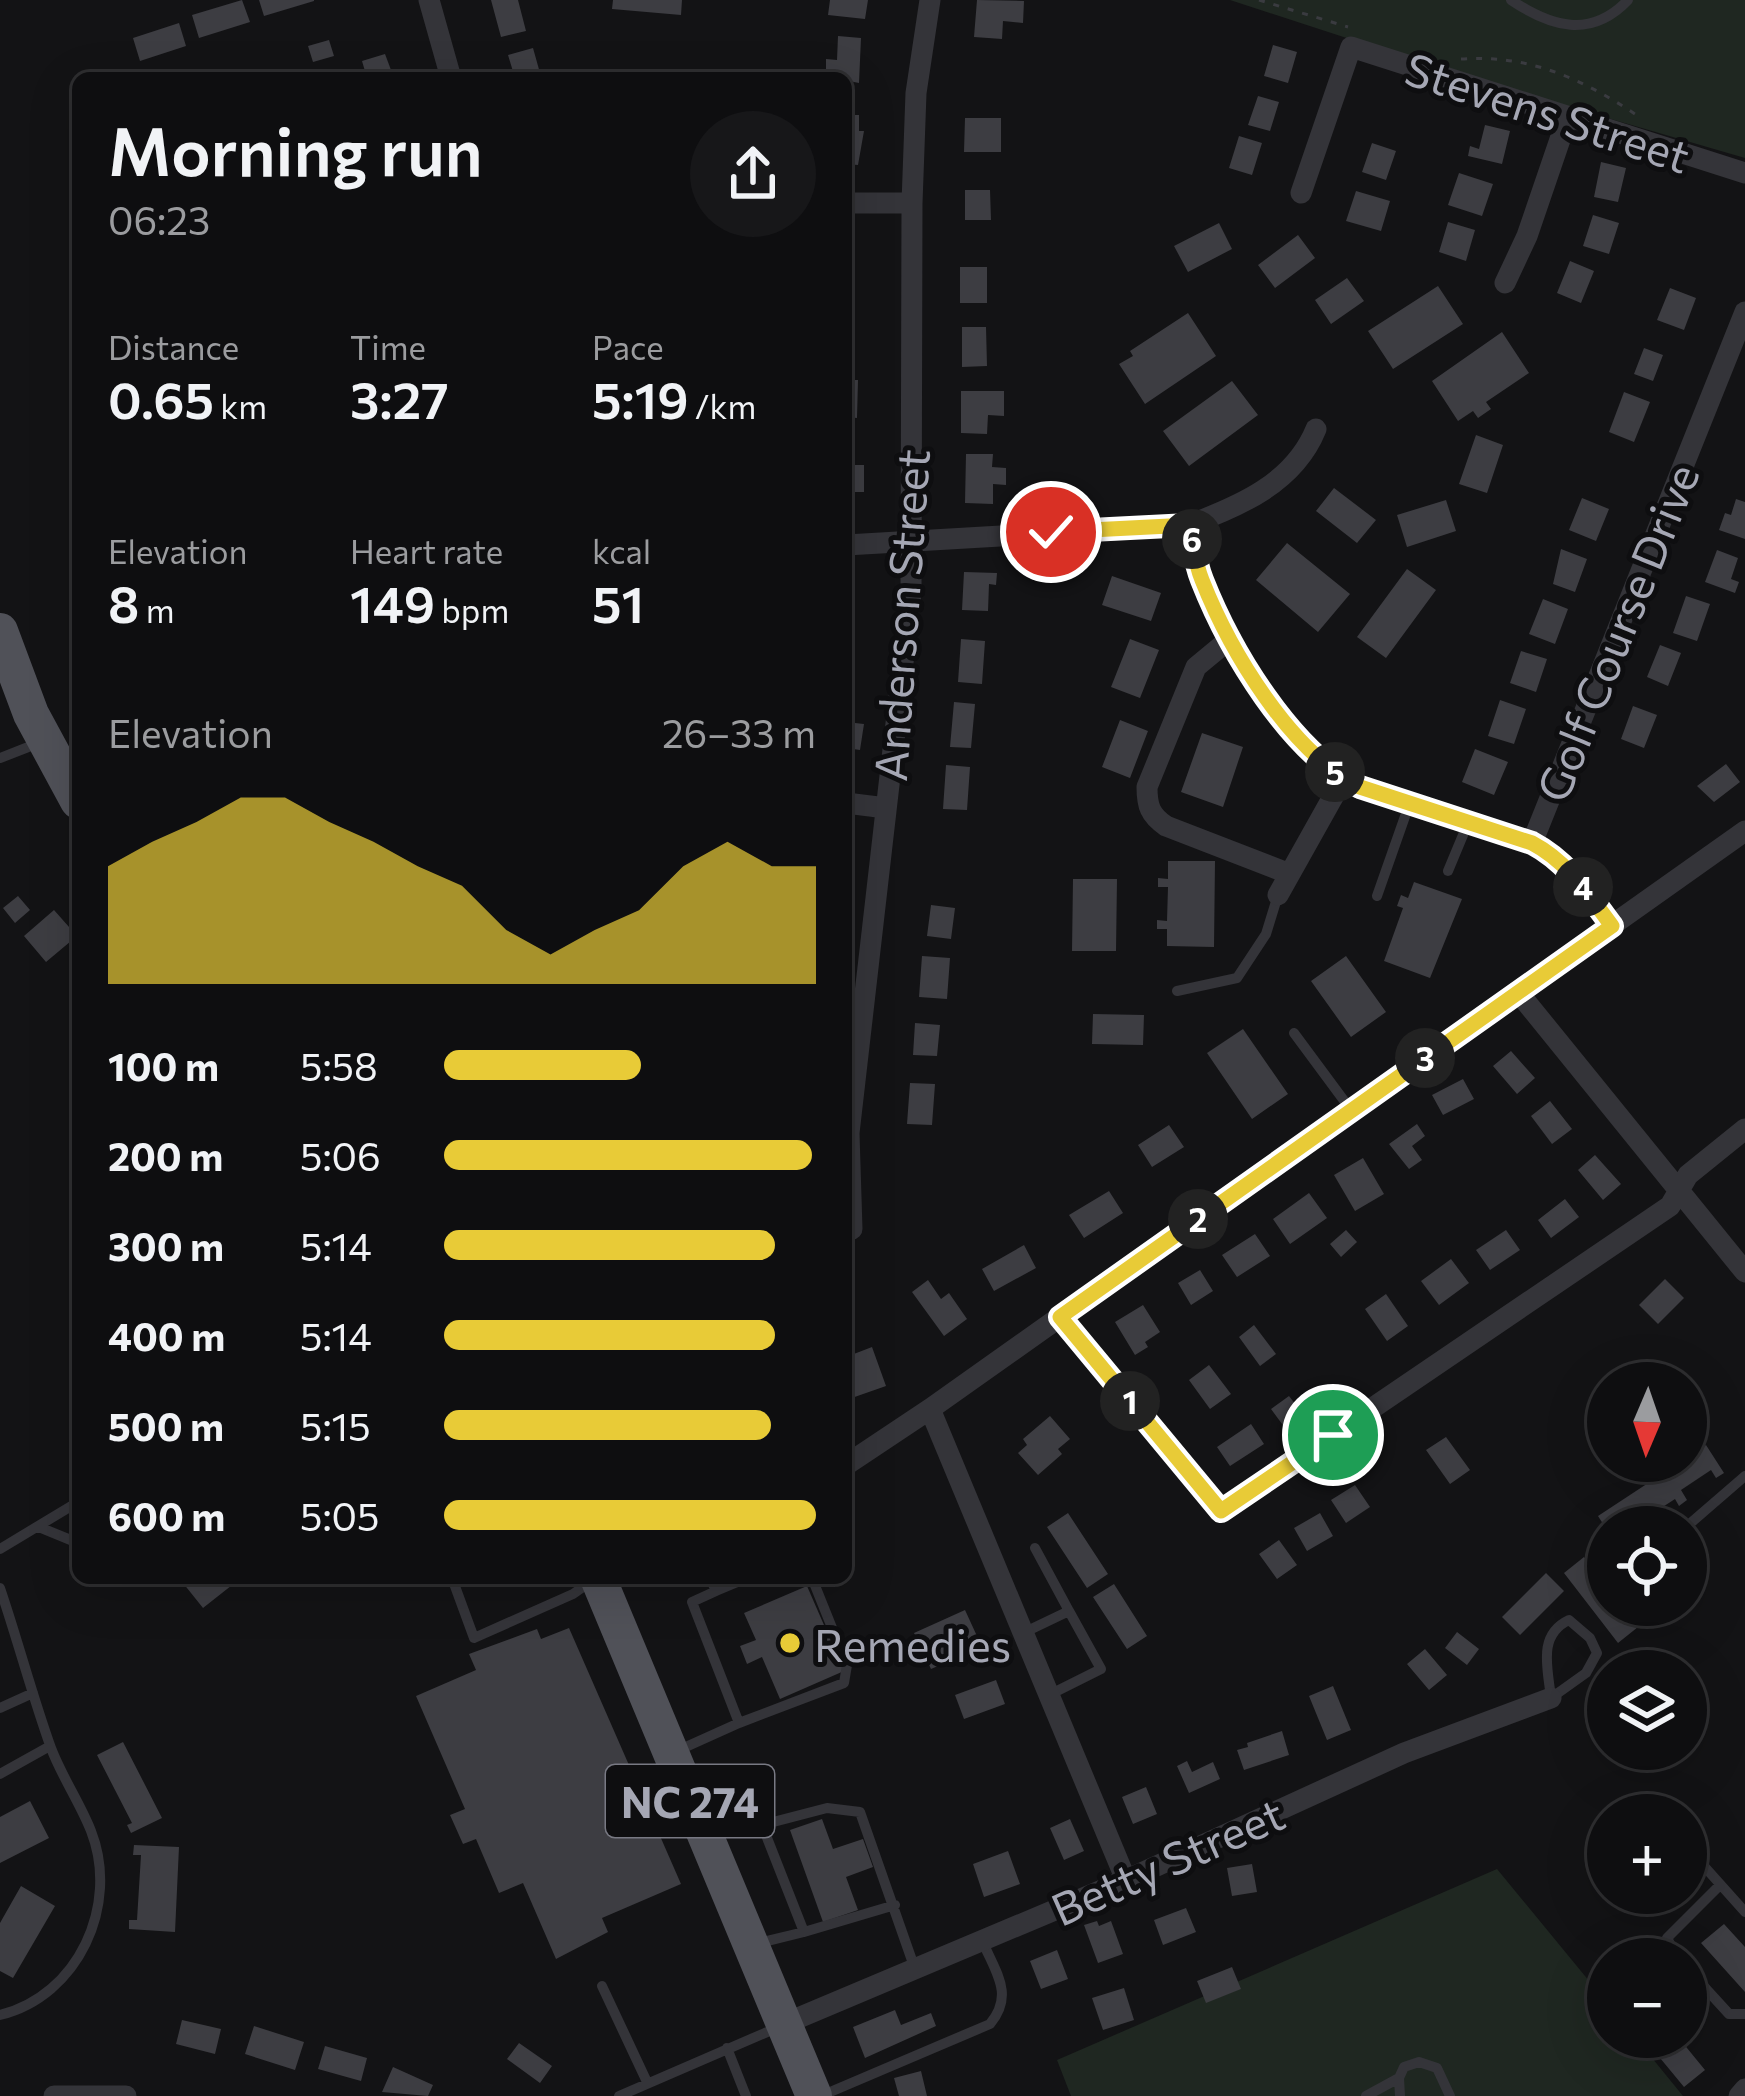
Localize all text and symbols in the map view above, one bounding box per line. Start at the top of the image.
street label: Stevens Street [1399,39,1697,183]
text: Morning run [108,109,483,190]
button: share [690,111,816,237]
text: 06:23 [108,195,210,243]
text: Distance [108,326,239,367]
text: Time [350,326,426,367]
text: Pace [592,326,664,367]
text: 0.65 [108,367,214,430]
text: 3:27 [350,367,449,430]
text: 5:19 [592,367,689,430]
text: km [214,385,267,426]
text: /km [689,385,756,426]
street label: Anderson Street [861,447,939,783]
street label: Golf Course Drive [1523,455,1709,809]
pin [1000,481,1102,583]
icon: check [1018,499,1084,565]
pin: 6 [1162,509,1222,569]
text: 6 [1182,518,1202,559]
text: Elevation [108,530,247,571]
text: Heart rate [350,530,503,571]
text: kcal [592,530,651,571]
text: 8 [108,571,139,634]
text: 149 [350,571,435,634]
text: 51 [592,571,644,634]
text: m [139,589,174,630]
text: bpm [435,589,509,630]
text: Elevation [108,708,273,756]
text: 26–33 m [662,708,816,756]
pin: 5 [1305,742,1365,802]
text: 5 [1325,751,1345,792]
pin: 4 [1553,857,1613,917]
text: 4 [1573,866,1593,907]
pin: 3 [1395,1028,1455,1088]
text: 3 [1415,1037,1435,1078]
text: 100 m [108,1041,219,1089]
text: 5:58 [300,1041,378,1089]
text: 200 m [108,1131,223,1179]
text: 5:06 [300,1131,381,1179]
pin: 2 [1168,1189,1228,1249]
text: 2 [1189,1198,1207,1239]
text: 300 m [108,1221,224,1269]
text: 5:14 [300,1221,372,1269]
text: 400 m [108,1311,225,1359]
text: 5:14 [300,1311,372,1359]
north arrow [1587,1362,1707,1482]
map controls [1587,1362,1707,2058]
pin: 1 [1100,1371,1160,1431]
text: 1 [1123,1380,1137,1421]
pin [1282,1384,1384,1486]
text: 500 m [108,1401,224,1449]
text: 5:15 [300,1401,371,1449]
icon: arrive [1300,1402,1366,1468]
text: 600 m [108,1491,225,1539]
text: 5:05 [300,1491,379,1539]
button: locate [1587,1506,1707,1626]
place label: Remedies [814,1616,1011,1671]
marker: Remedies [777,1630,803,1656]
button: layers [1587,1650,1707,1770]
road number: NC 274 [606,1765,774,1837]
street label: Betty Street [1042,1784,1292,1936]
button: + [1587,1794,1707,1914]
button: − [1587,1938,1707,2058]

